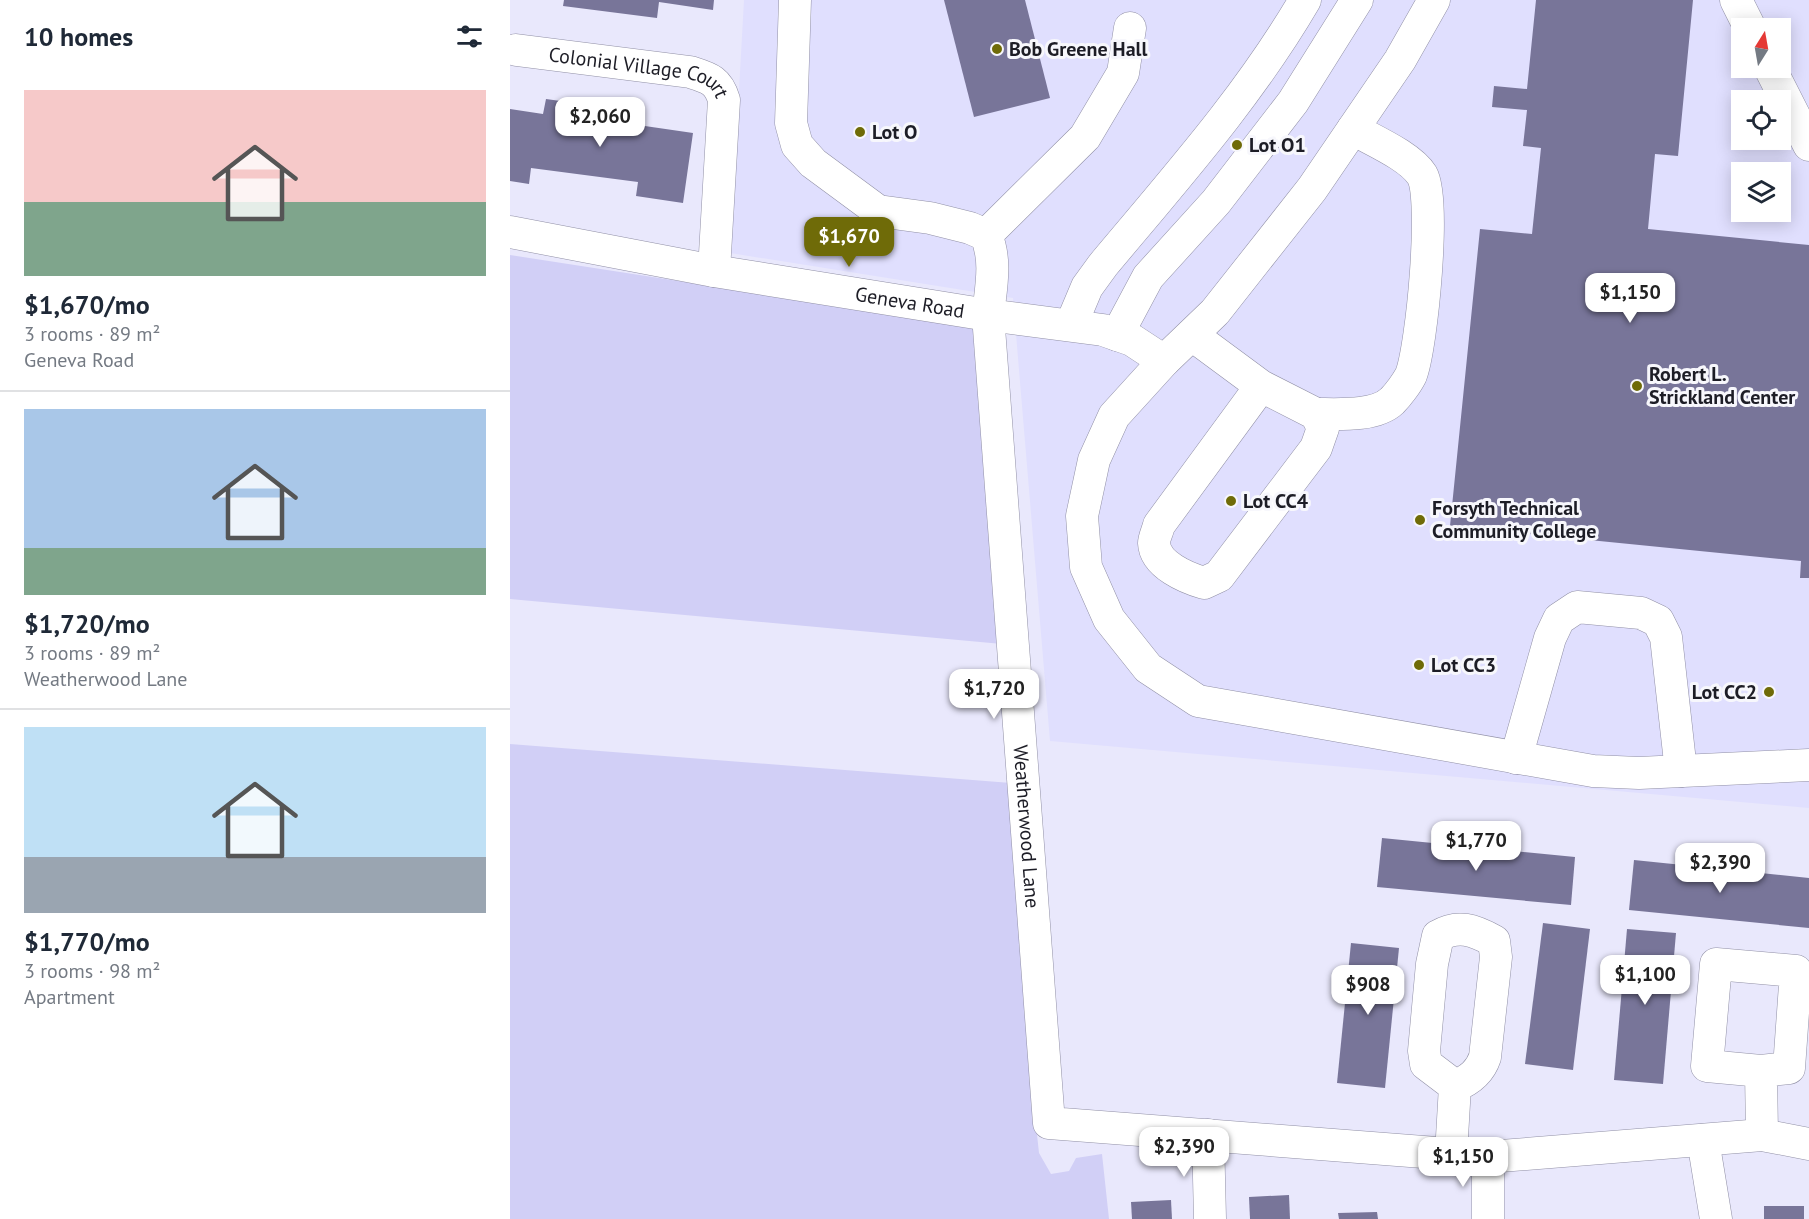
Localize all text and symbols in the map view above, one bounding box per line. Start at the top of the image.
north arrow [1731,18,1791,78]
map controls [1731,18,1791,222]
text: 10 homes [24,20,133,53]
icon: filters [453,20,486,53]
place label: Bob Greene Hall [1009,36,1147,62]
street label: Colonial Village Court [547,41,735,102]
marker: Bob Greene Hall [990,42,1004,56]
button: locate [1731,90,1791,150]
pin: $2,060 [551,97,649,148]
text: $2,060 [569,103,631,129]
place label: Lot O [872,119,918,145]
marker: Lot O [853,125,867,139]
icon: home [201,129,309,237]
place label: Lot O1 [1249,132,1306,158]
marker: Lot O1 [1230,138,1244,152]
button: layers [1731,162,1791,222]
pin: $1,670 [800,217,898,268]
text: $1,670 [818,223,880,249]
pin: $1,150 [1581,273,1679,324]
text: $1,150 [1599,279,1661,305]
street label: Geneva Road [853,281,966,324]
text: $1,670/mo [24,288,150,321]
text: 3 rooms · 89 m² [24,321,160,347]
text: Geneva Road [24,347,134,373]
place label: Robert L. Strickland Center [1649,361,1795,410]
marker: Robert L. Strickland Center [1630,379,1644,393]
icon: home [201,448,309,556]
place label: Lot CC4 [1243,488,1309,514]
marker: Lot CC4 [1224,494,1238,508]
place label: Forsyth Technical Community College [1432,495,1597,544]
marker: Forsyth Technical Community College [1413,513,1427,527]
text: $1,720/mo [24,607,150,640]
text: 3 rooms · 89 m² [24,640,160,666]
place label: Lot CC3 [1431,652,1496,678]
marker: Lot CC3 [1412,658,1426,672]
text: Weatherwood Lane [24,666,187,692]
pin: $1,720 [945,669,1043,720]
text: $1,720 [963,675,1025,701]
place label: Lot CC2 [1692,679,1757,705]
marker: Lot CC2 [1762,685,1776,699]
street label: Weatherwood Lane [1008,744,1046,909]
icon: home [201,766,309,874]
pin: $1,770 [1427,821,1525,872]
text: $1,770 [1445,827,1507,853]
pin: $2,390 [1671,843,1769,894]
text: $2,390 [1689,849,1751,875]
text: $1,770/mo [24,925,150,958]
pin: $1,100 [1596,955,1694,1006]
text: 3 rooms · 98 m² [24,958,160,984]
text: $1,100 [1614,961,1676,987]
pin: $908 [1332,965,1404,1016]
text: $908 [1345,971,1391,997]
text: Apartment [24,984,115,1010]
pin: $2,390 [1135,1127,1233,1178]
text: $2,390 [1153,1133,1215,1159]
pin: $1,150 [1414,1137,1512,1188]
text: $1,150 [1432,1143,1494,1169]

